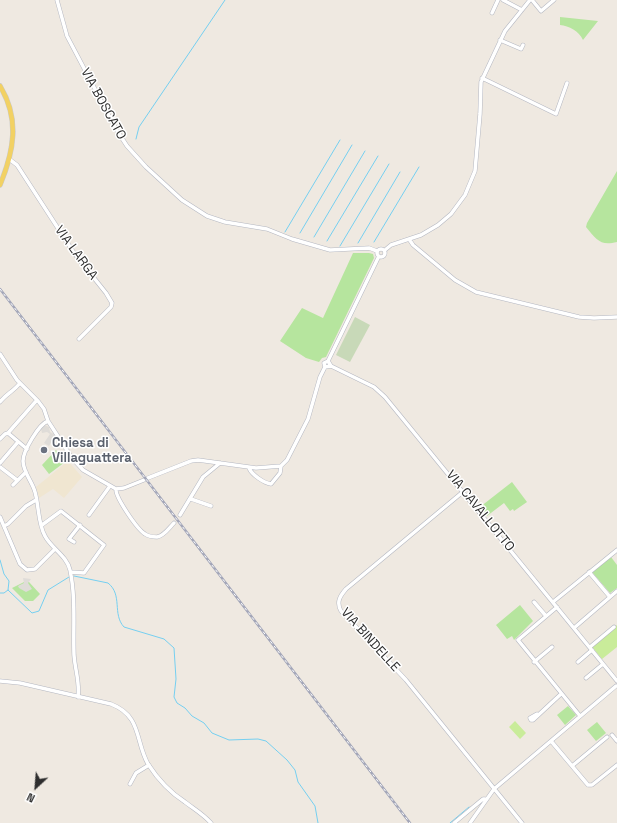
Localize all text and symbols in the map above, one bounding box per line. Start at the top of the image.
street label: VIA BOSCATO [77,65,129,143]
street label: VIA LARGA [51,223,101,283]
place label: Chiesa di Villaguattera [52,435,132,466]
marker: Chiesa di Villaguattera [39,445,49,455]
street label: VIA CAVALLOTTO [443,467,517,555]
street label: VIA BINDELLE [337,605,403,675]
north arrow [16,767,56,807]
text: N [24,790,37,806]

